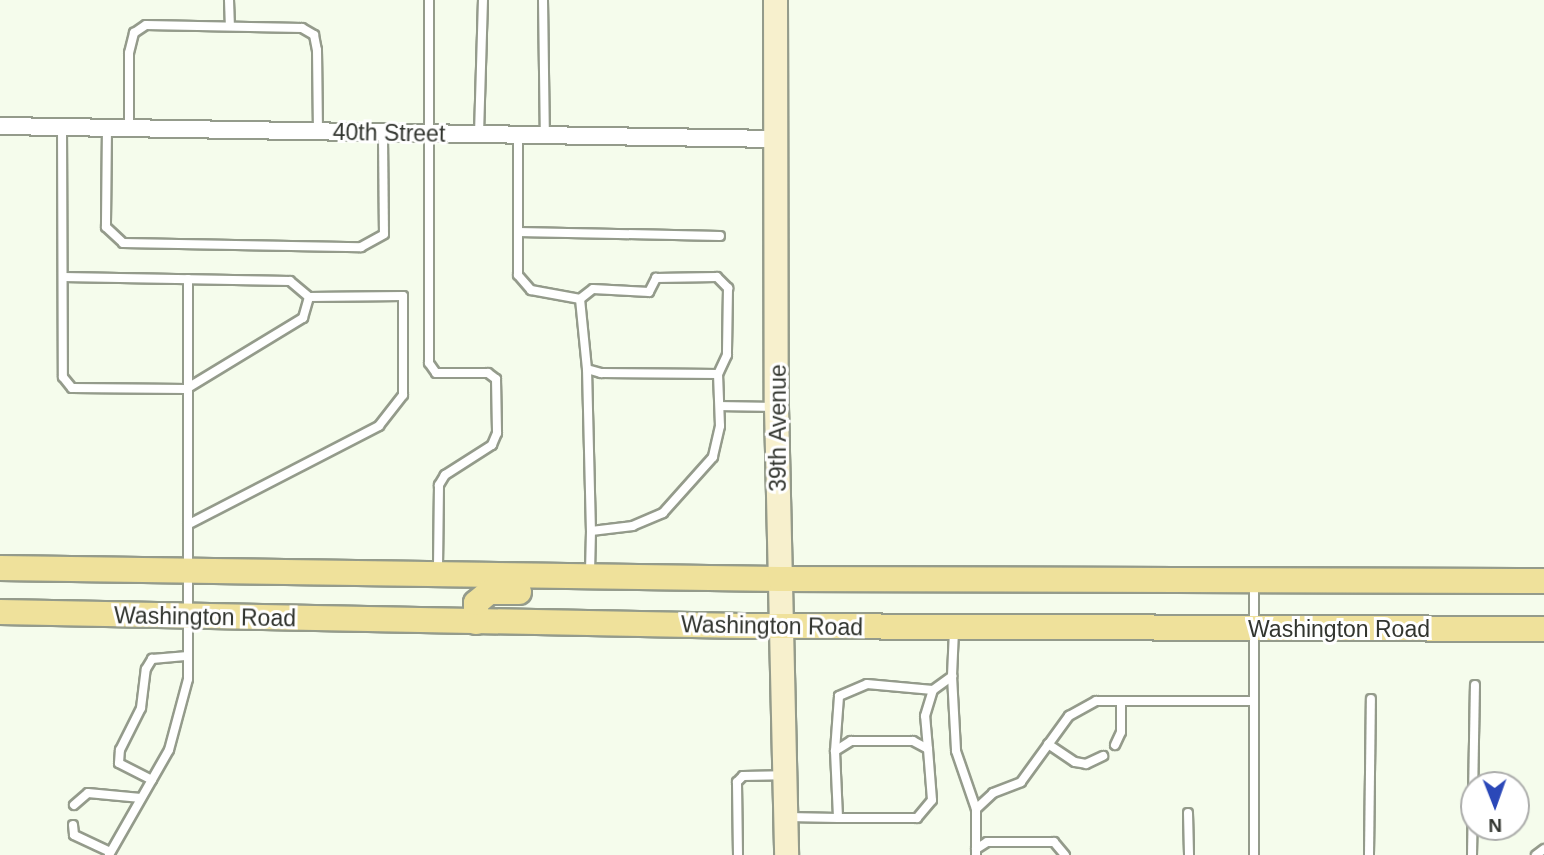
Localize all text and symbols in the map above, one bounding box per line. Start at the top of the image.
street label: 40th Street [333,118,445,148]
street label: 39th Avenue [764,364,792,492]
street label: Washington Road [114,602,296,632]
street label: Washington Road [681,611,863,641]
street label: Washington Road [1248,615,1430,643]
north arrow [1460,771,1530,841]
text: N [1488,815,1502,836]

